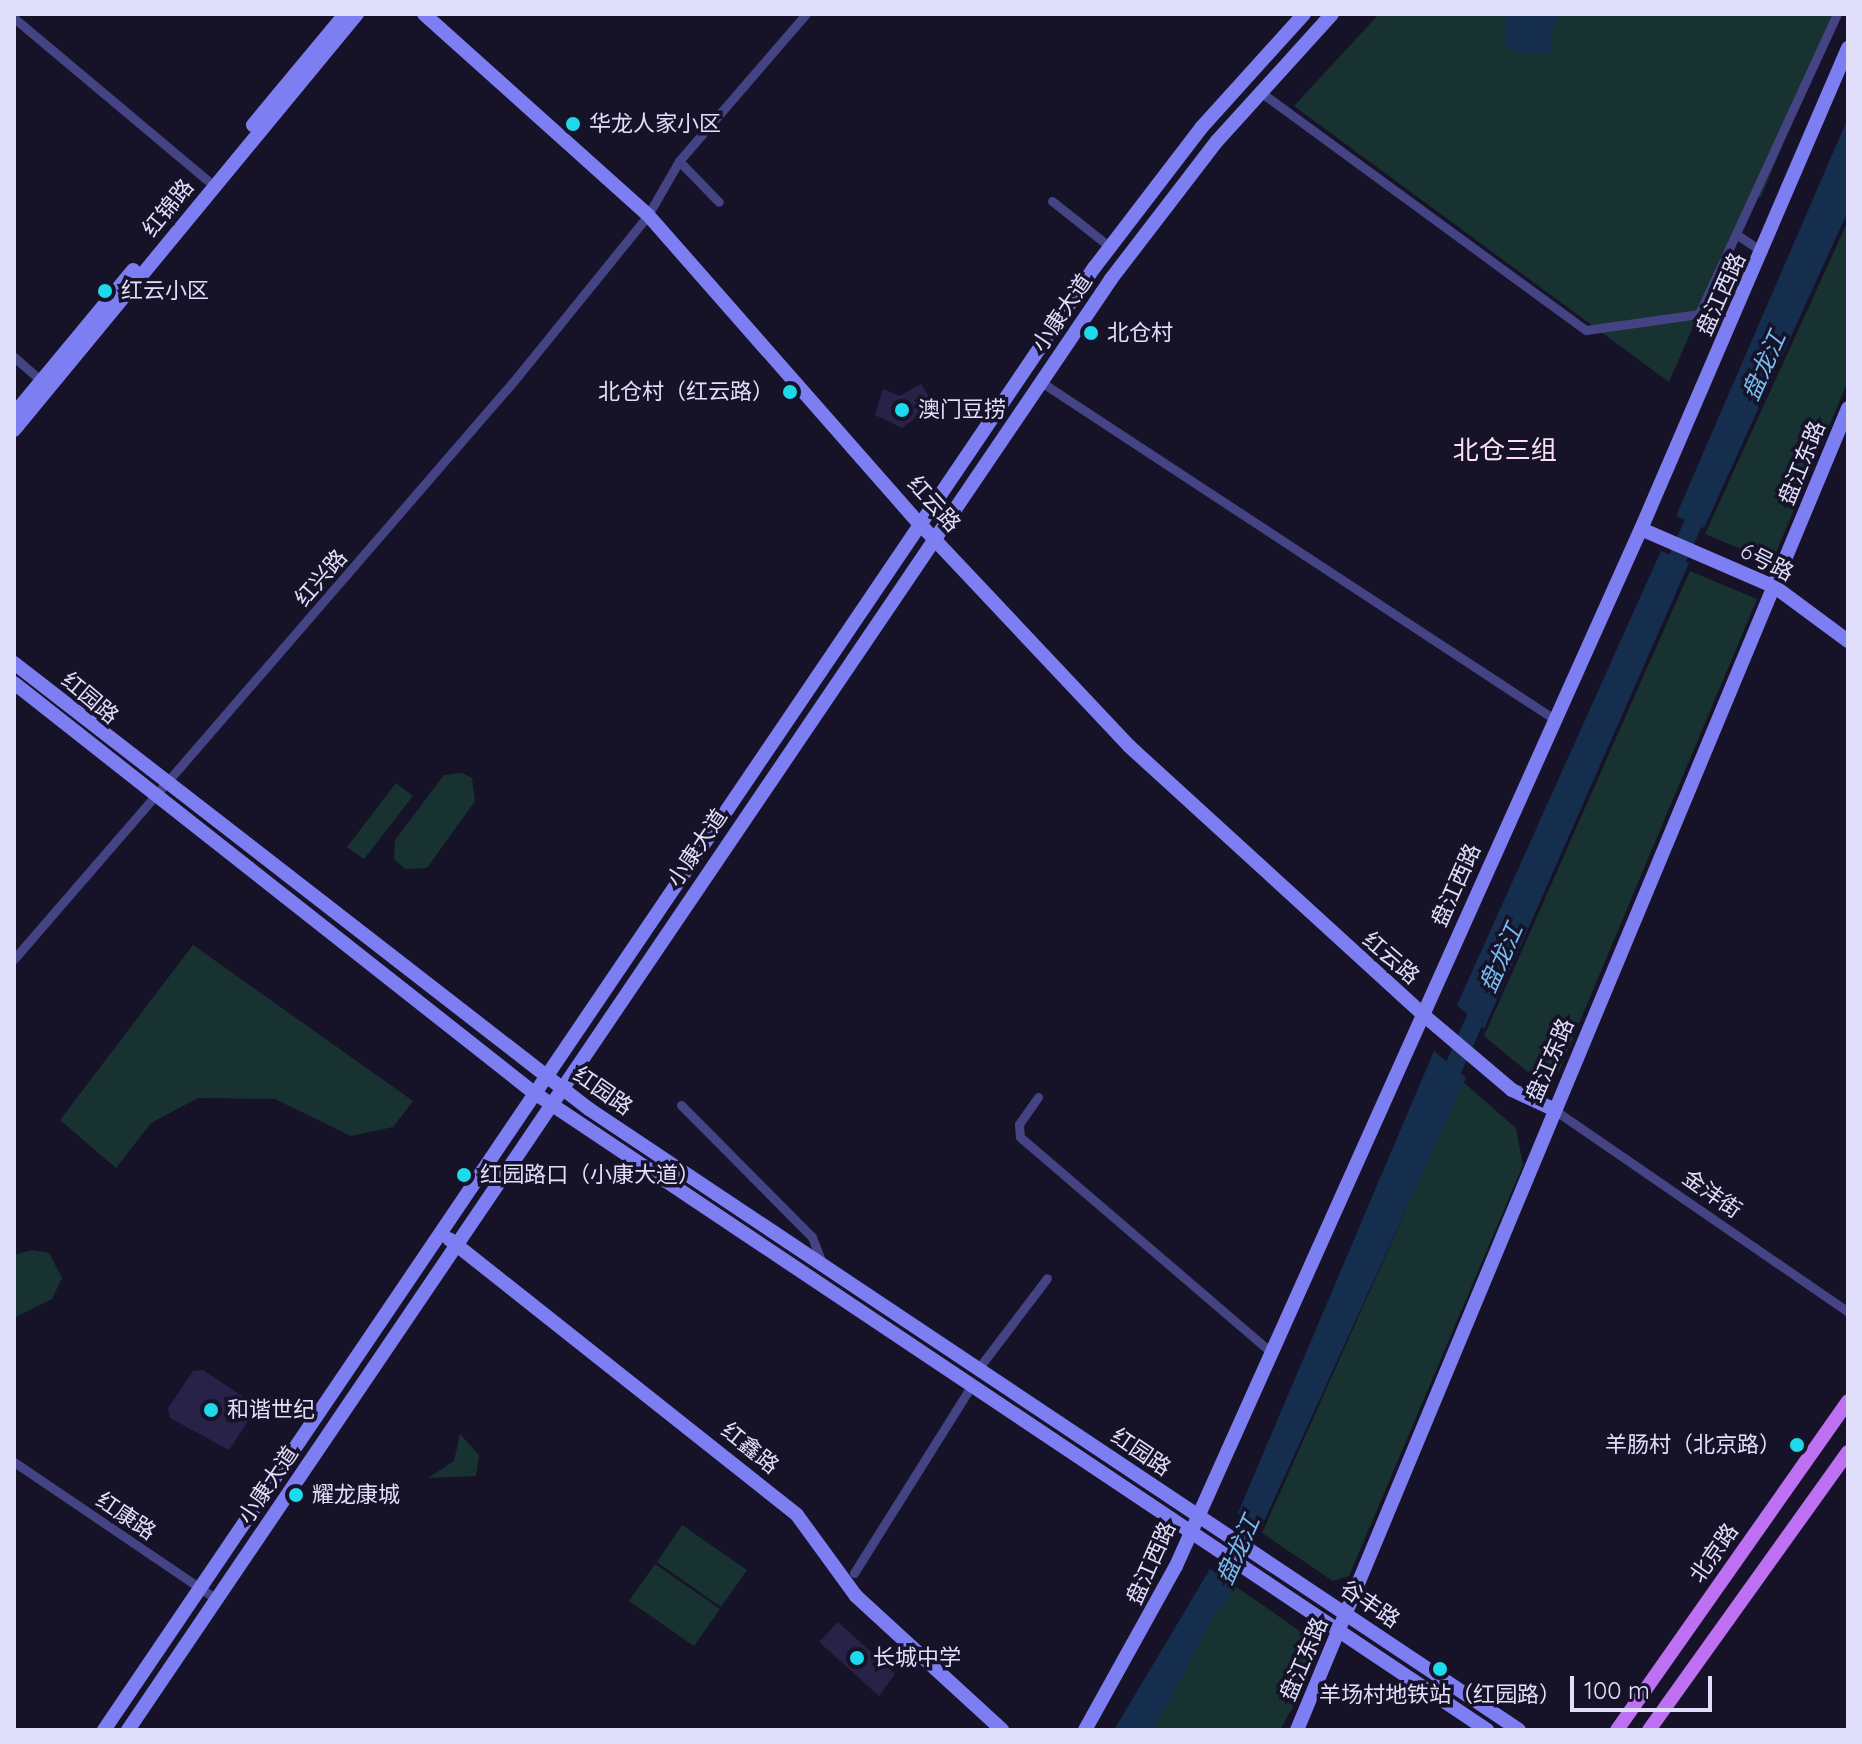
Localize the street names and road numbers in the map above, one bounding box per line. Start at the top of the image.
street label: 红锦路 [137,174,199,242]
street label: 盘江西路 [1691,248,1751,340]
street label: 小康大道 [1026,269,1098,357]
street label: 盘江东路 [1773,417,1831,509]
street label: 红云路 [902,471,966,537]
street label: 6号路 [1736,538,1798,586]
street label: 红兴路 [289,544,353,612]
street label: 红园路 [56,667,124,729]
street label: 小康大道 [661,804,733,892]
street label: 盘江西路 [1426,839,1486,931]
street label: 红云路 [1357,926,1425,990]
street label: 盘江东路 [1521,1014,1579,1106]
street label: 红园路 [568,1061,638,1121]
street label: 金沣街 [1677,1164,1747,1224]
street label: 红鑫路 [716,1417,784,1479]
street label: 红园路 [1106,1423,1176,1481]
street label: 小康大道 [232,1441,304,1529]
street label: 红康路 [91,1487,161,1545]
street label: 盘江西路 [1121,1517,1181,1609]
street label: 北京路 [1684,1518,1744,1588]
street label: 谷丰路 [1335,1575,1405,1633]
street label: 盘江东路 [1275,1613,1333,1705]

